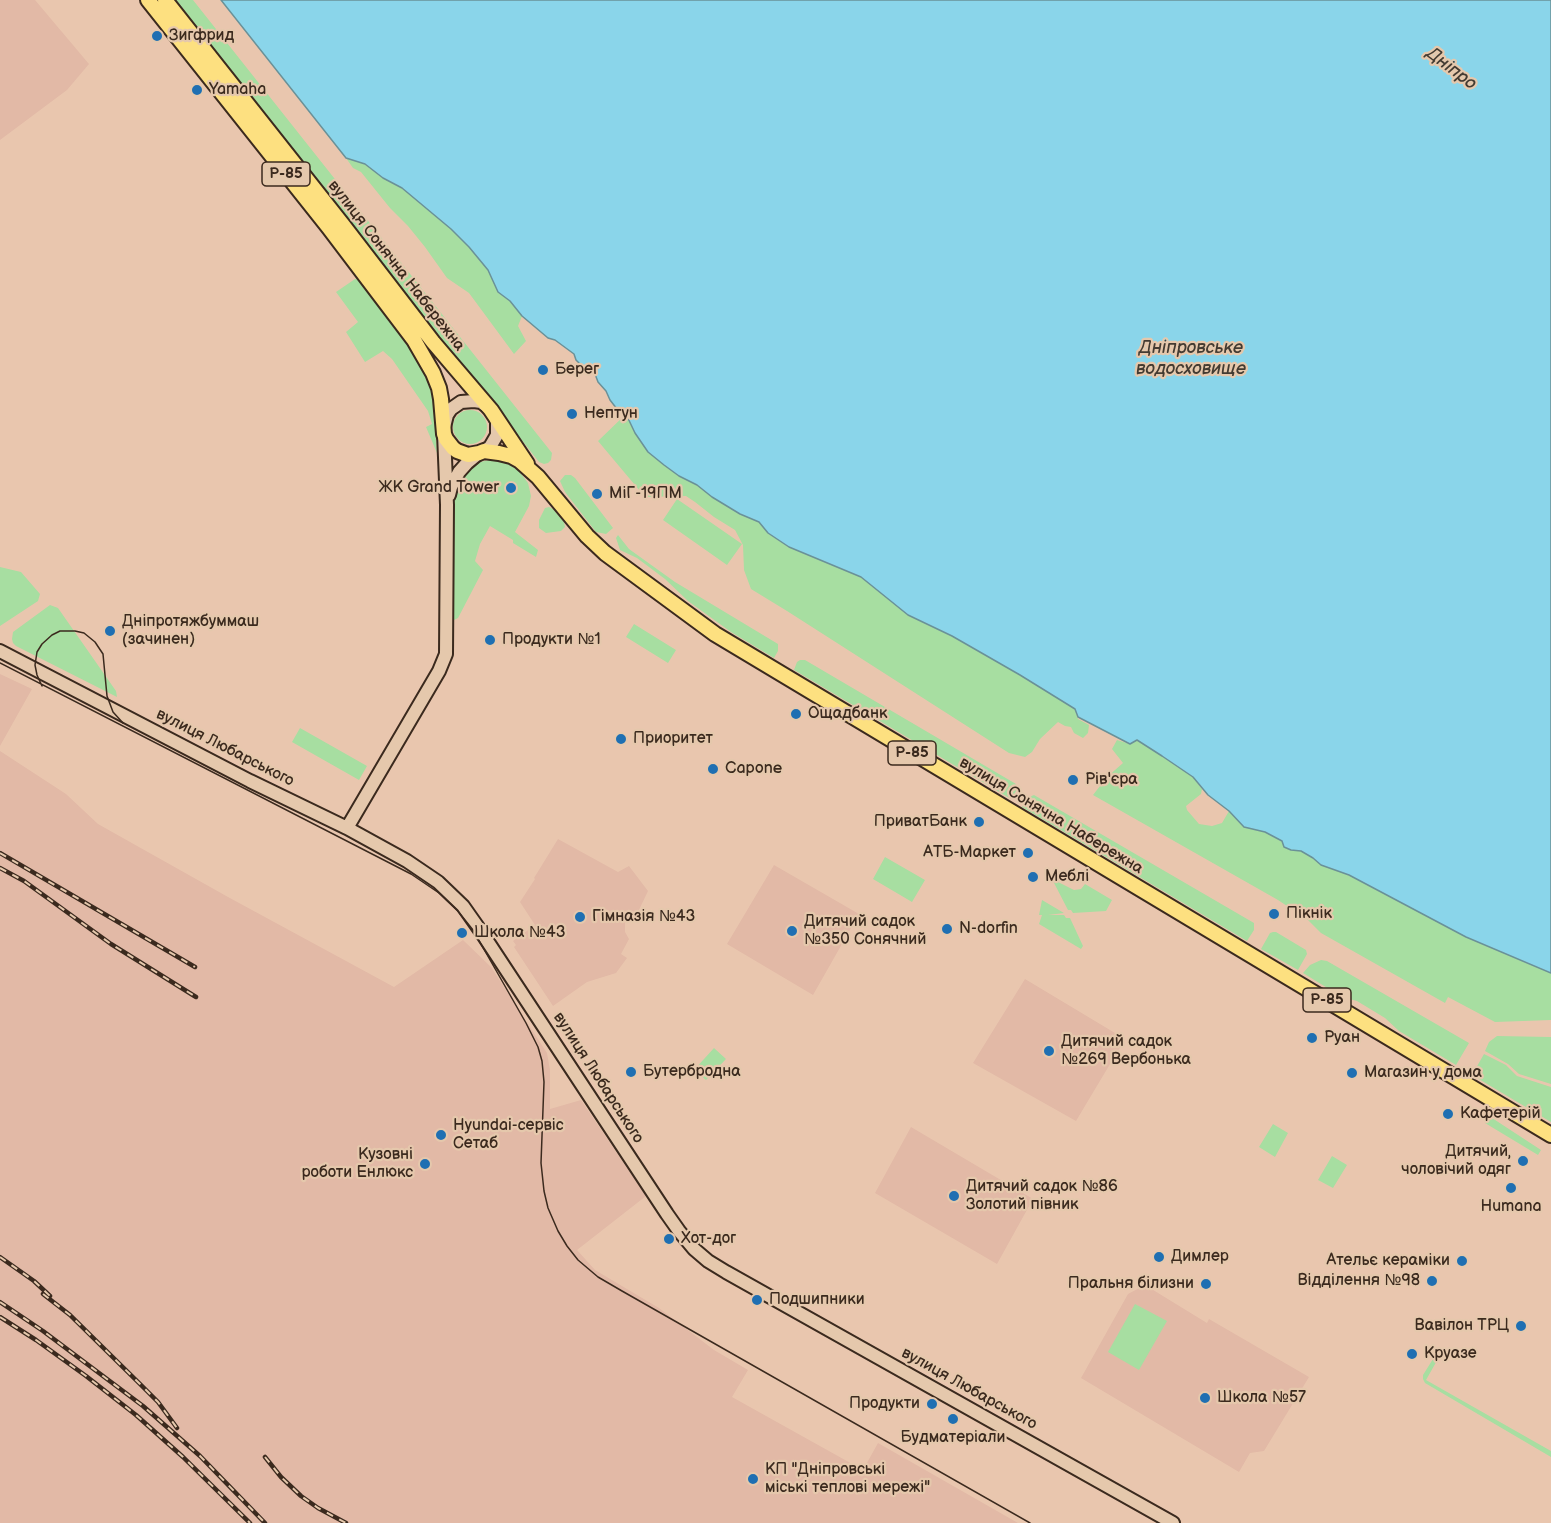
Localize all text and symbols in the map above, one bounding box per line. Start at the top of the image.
place label: Зигфрид [169,26,234,46]
marker: Зигфрид [150,29,164,43]
water label: Дніпро [1422,43,1480,95]
place label: Yamaha [209,80,266,100]
marker: Yamaha [190,83,204,97]
road number: Р-85 [262,162,310,186]
street label: вулиця Сонячна Набережна [323,177,469,355]
water label: Дніпровське водосховище [1136,337,1246,380]
place label: Берег [555,360,599,380]
marker: Берег [536,363,550,377]
place label: Нептун [584,404,638,424]
marker: Нептун [565,407,579,421]
place label: ЖК Grand Tower [379,478,499,498]
marker: ЖК Grand Tower [504,481,518,495]
place label: МіГ-19ПМ [609,484,682,504]
marker: МіГ-19ПМ [590,487,604,501]
place label: Дніпротяжбуммаш (зачинен) [122,612,259,650]
marker: Дніпротяжбуммаш (зачинен) [103,624,117,638]
place label: Продукти №1 [502,630,601,650]
marker: Продукти №1 [483,633,497,647]
place label: Ощадбанк [808,704,888,724]
street label: вулиця Любарського [153,705,297,791]
marker: Ощадбанк [789,707,803,721]
place label: Приоритет [633,729,713,749]
marker: Приоритет [614,732,628,746]
road number: Р-85 [888,741,936,765]
street label: вулиця Сонячна Набережна [956,753,1146,879]
place label: Capone [725,759,782,779]
marker: Capone [706,762,720,776]
place label: Рів'єра [1085,770,1138,790]
marker: Рів'єра [1066,773,1080,787]
place label: ПриватБанк [874,812,967,832]
marker: ПриватБанк [972,815,986,829]
place label: АТБ-Маркет [923,843,1016,863]
marker: АТБ-Маркет [1021,846,1035,860]
place label: Меблі [1045,867,1089,887]
marker: Меблі [1026,870,1040,884]
place label: Пікнік [1286,904,1332,924]
place label: Гімназія №43 [592,907,695,927]
marker: Пікнік [1267,907,1281,921]
marker: Гімназія №43 [573,910,587,924]
place label: Дитячий садок №350 Сонячний [804,912,926,950]
place label: N-dorfin [959,919,1018,939]
marker: N-dorfin [940,922,954,936]
place label: Школа №43 [474,923,566,943]
marker: Дитячий садок №350 Сонячний [785,924,799,938]
marker: Школа №43 [455,926,469,940]
road number: Р-85 [1303,988,1351,1012]
street label: вулиця Любарського [548,1009,648,1147]
place label: Руан [1324,1028,1360,1048]
marker: Руан [1305,1031,1319,1045]
place label: Дитячий садок №269 Вербонька [1061,1032,1191,1070]
marker: Дитячий садок №269 Вербонька [1042,1044,1056,1058]
place label: Бутербродна [643,1062,741,1082]
place label: Магазин у дома [1364,1063,1482,1083]
marker: Бутербродна [624,1065,638,1079]
marker: Магазин у дома [1345,1066,1359,1080]
place label: Кафетерій [1460,1104,1541,1124]
marker: Кафетерій [1441,1107,1455,1121]
place label: Hyundai-сервіс Сетаб [453,1116,564,1154]
marker: Hyundai-сервіс Сетаб [434,1128,448,1142]
place label: Дитячий, чоловічий одяг [1401,1142,1511,1180]
place label: Кузовні роботи Енлюкс [302,1145,413,1183]
marker: Дитячий, чоловічий одяг [1516,1154,1530,1168]
marker: Кузовні роботи Енлюкс [418,1157,432,1171]
place label: Дитячий садок №86 Золотий півник [966,1177,1118,1215]
marker: Humana [1504,1181,1518,1195]
marker: Дитячий садок №86 Золотий півник [947,1189,961,1203]
place label: Humana [1481,1197,1541,1217]
place label: Хот-дог [681,1229,736,1249]
marker: Хот-дог [662,1232,676,1246]
place label: Димлер [1171,1247,1229,1267]
marker: Димлер [1152,1250,1166,1264]
place label: Ательє кераміки [1326,1251,1450,1271]
marker: Ательє кераміки [1455,1254,1469,1268]
place label: Відділення №98 [1297,1271,1420,1291]
place label: Пральня білизни [1068,1274,1194,1294]
marker: Відділення №98 [1425,1274,1439,1288]
marker: Пральня білизни [1199,1277,1213,1291]
place label: Подшипники [769,1290,865,1310]
marker: Подшипники [750,1293,764,1307]
place label: Вавілон ТРЦ [1415,1316,1509,1336]
marker: Вавілон ТРЦ [1514,1319,1528,1333]
street label: вулиця Любарського [898,1344,1040,1434]
place label: Круазе [1424,1344,1477,1364]
marker: Круазе [1405,1347,1419,1361]
place label: Школа №57 [1217,1388,1306,1408]
marker: Школа №57 [1198,1391,1212,1405]
place label: Продукти [849,1394,920,1414]
marker: Продукти [925,1397,939,1411]
marker: Будматеріали [946,1412,960,1426]
place label: Будматеріали [901,1428,1005,1448]
place label: КП "Дніпровські міські теплові мережі" [765,1460,930,1498]
marker: КП "Дніпровські міські теплові мережі" [746,1472,760,1486]

